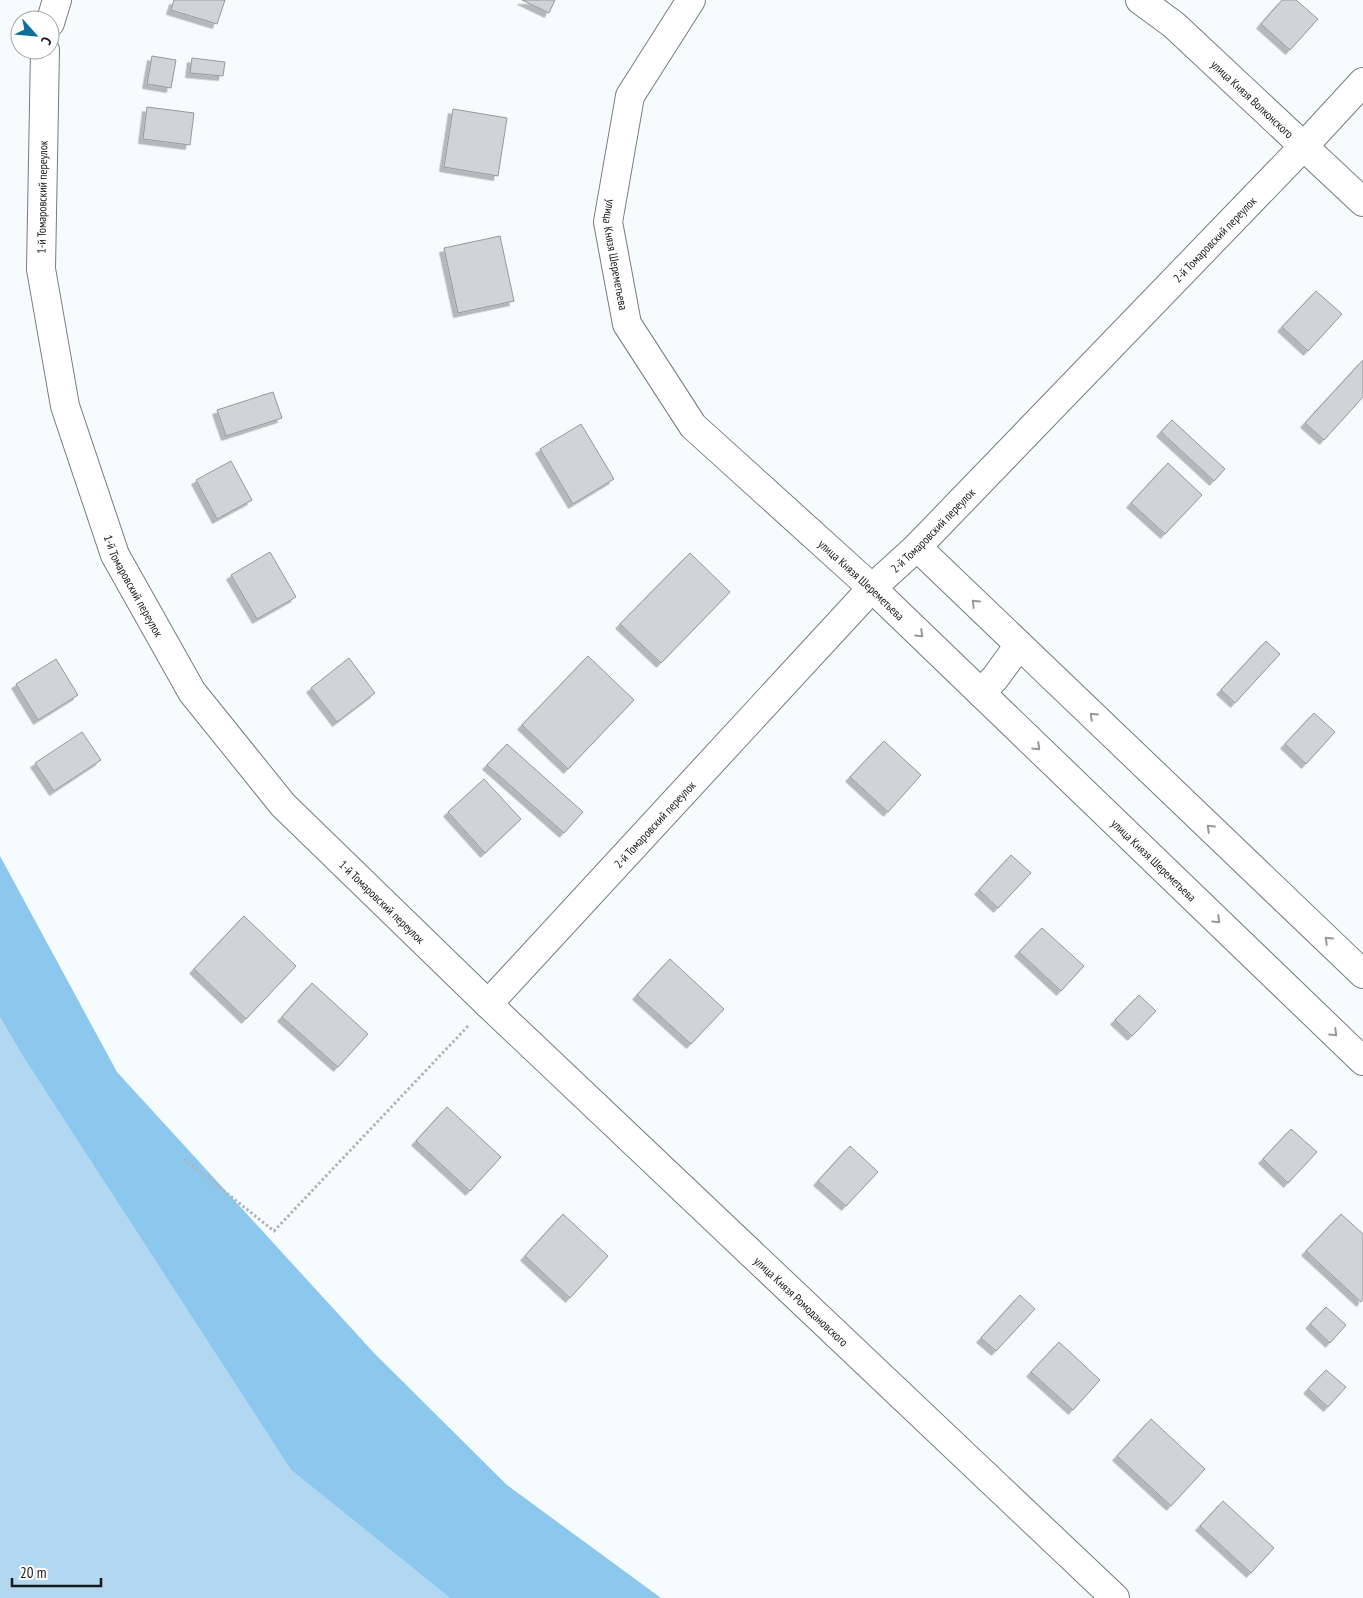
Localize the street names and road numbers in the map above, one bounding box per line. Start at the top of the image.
street label: улица Князя Волконского [1208,56,1297,141]
street label: 1-й Томаровский переулок [34,140,50,254]
street label: 2-й Томаровский переулок [1169,193,1259,285]
street label: улица Князя Шереметьева [600,198,632,311]
street label: 2-й Томаровский переулок [887,484,978,575]
street label: 1-й Томаровский переулок [101,533,167,640]
street label: улица Князя Шереметьева [816,536,908,623]
street label: 2-й Томаровский переулок [610,777,698,871]
street label: улица Князя Шереметьева [1109,815,1200,904]
street label: 1-й Томаровский переулок [336,857,429,947]
street label: улица Князя Ромодановского [751,1253,852,1349]

